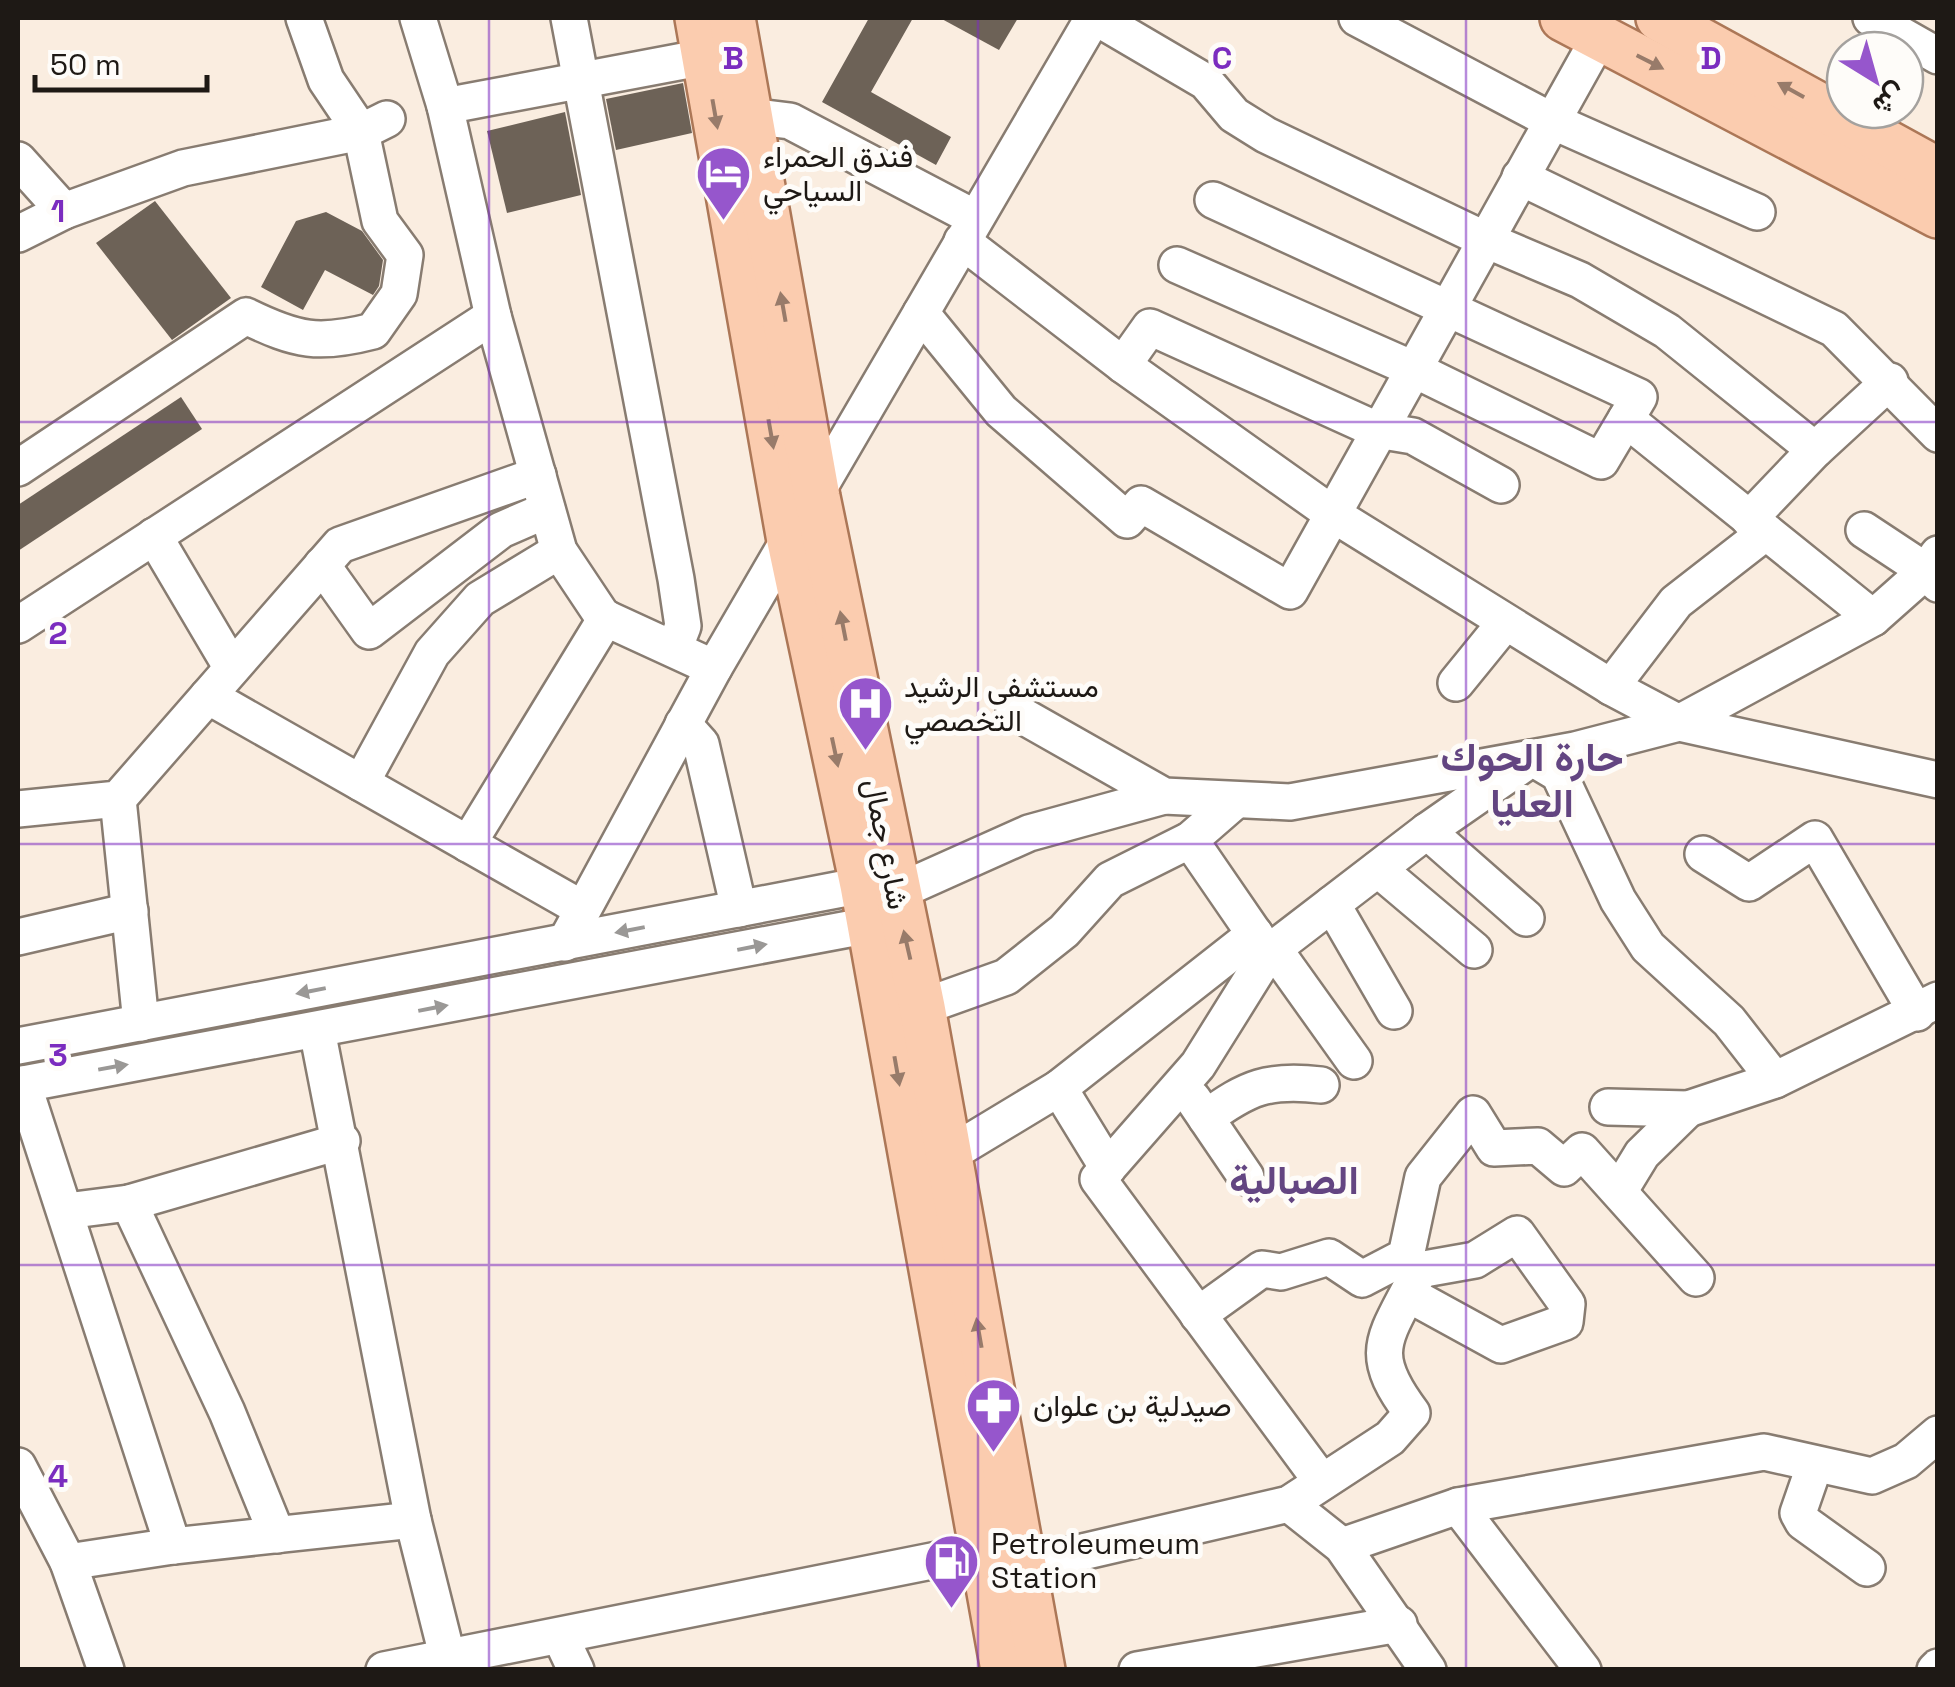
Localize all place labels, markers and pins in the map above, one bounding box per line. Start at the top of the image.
place label: فندق الحمراء السياحي [763,137,913,215]
hotel icon: فندق الحمراء السياحي [694,144,754,223]
place label: مستشفى الرشيد التخصصي [904,667,1099,745]
hospital icon: مستشفى الرشيد التخصصي [835,674,895,753]
pharmacy icon: صيدلية بن علوان [964,1376,1024,1455]
place label: صيدلية بن علوان [1033,1386,1232,1425]
place label: Petroleumeum Station [991,1524,1200,1597]
fuel station icon: Petroleumeum Station [922,1531,982,1610]

